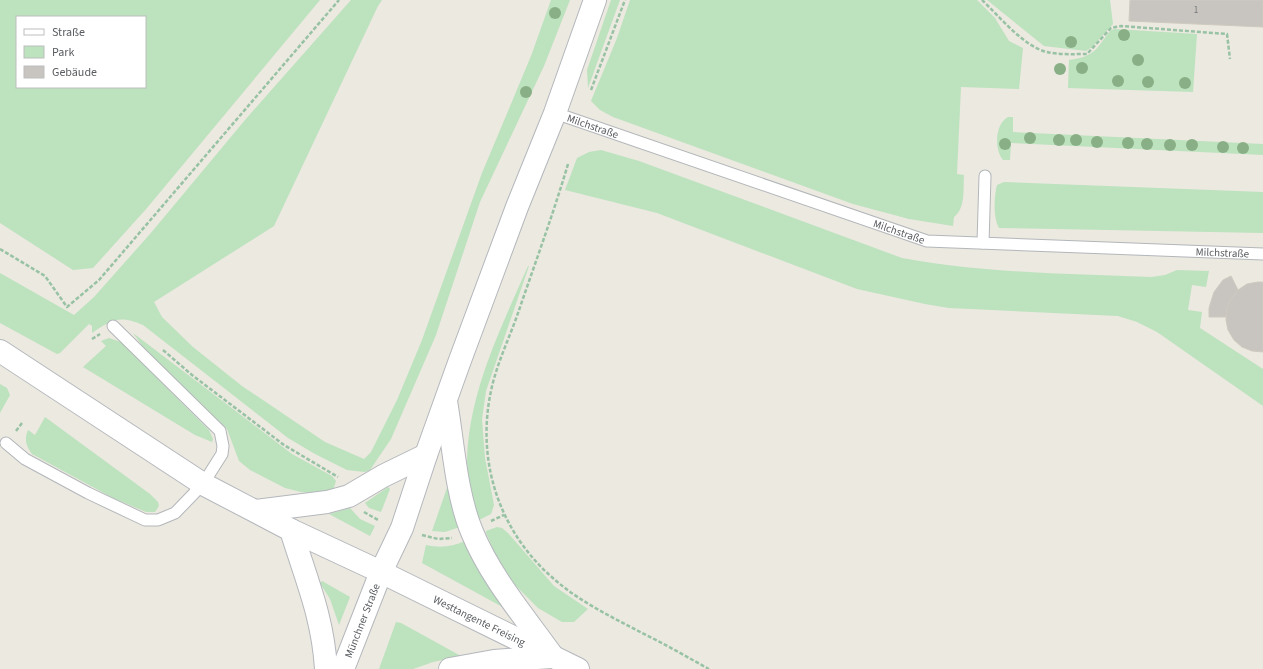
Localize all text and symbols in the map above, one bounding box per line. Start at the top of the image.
house number: 1 [1194,4,1198,17]
legend [16,16,146,88]
text: Straße [52,24,85,41]
text: Park [52,44,74,61]
text: Gebäude [52,64,97,81]
street label: Milchstraße [565,110,621,142]
street label: Milchstraße [871,216,927,247]
street label: Milchstraße [1195,244,1250,261]
street label: Münchner Straße [341,581,384,660]
street label: Westtangente Freising [431,591,529,650]

